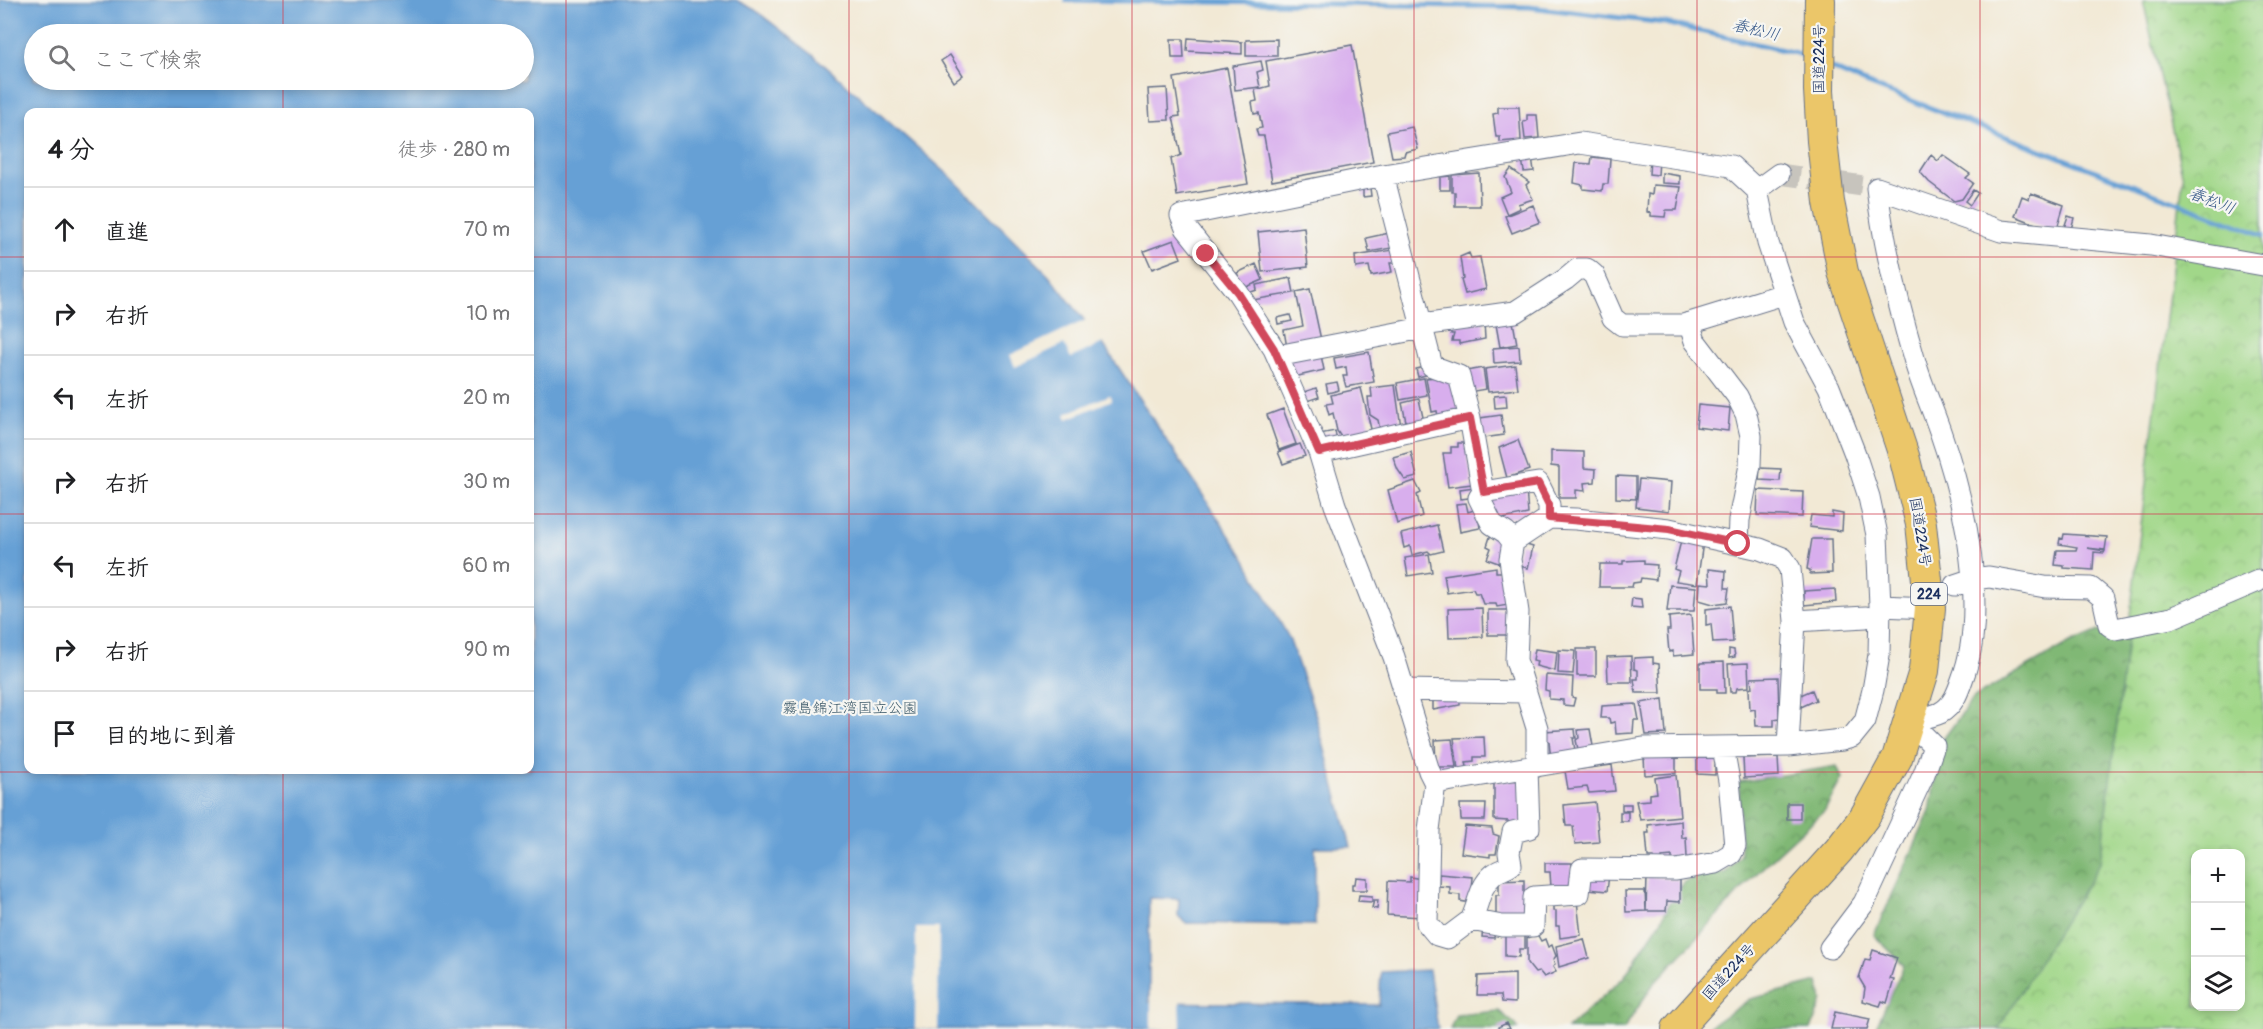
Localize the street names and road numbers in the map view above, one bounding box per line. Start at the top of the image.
street label: 国道224号 [1810,24,1829,94]
street label: 国道224号 [1905,496,1935,568]
road number: 224 [1911,583,1947,605]
street label: 国道224号 [1698,939,1760,1005]

